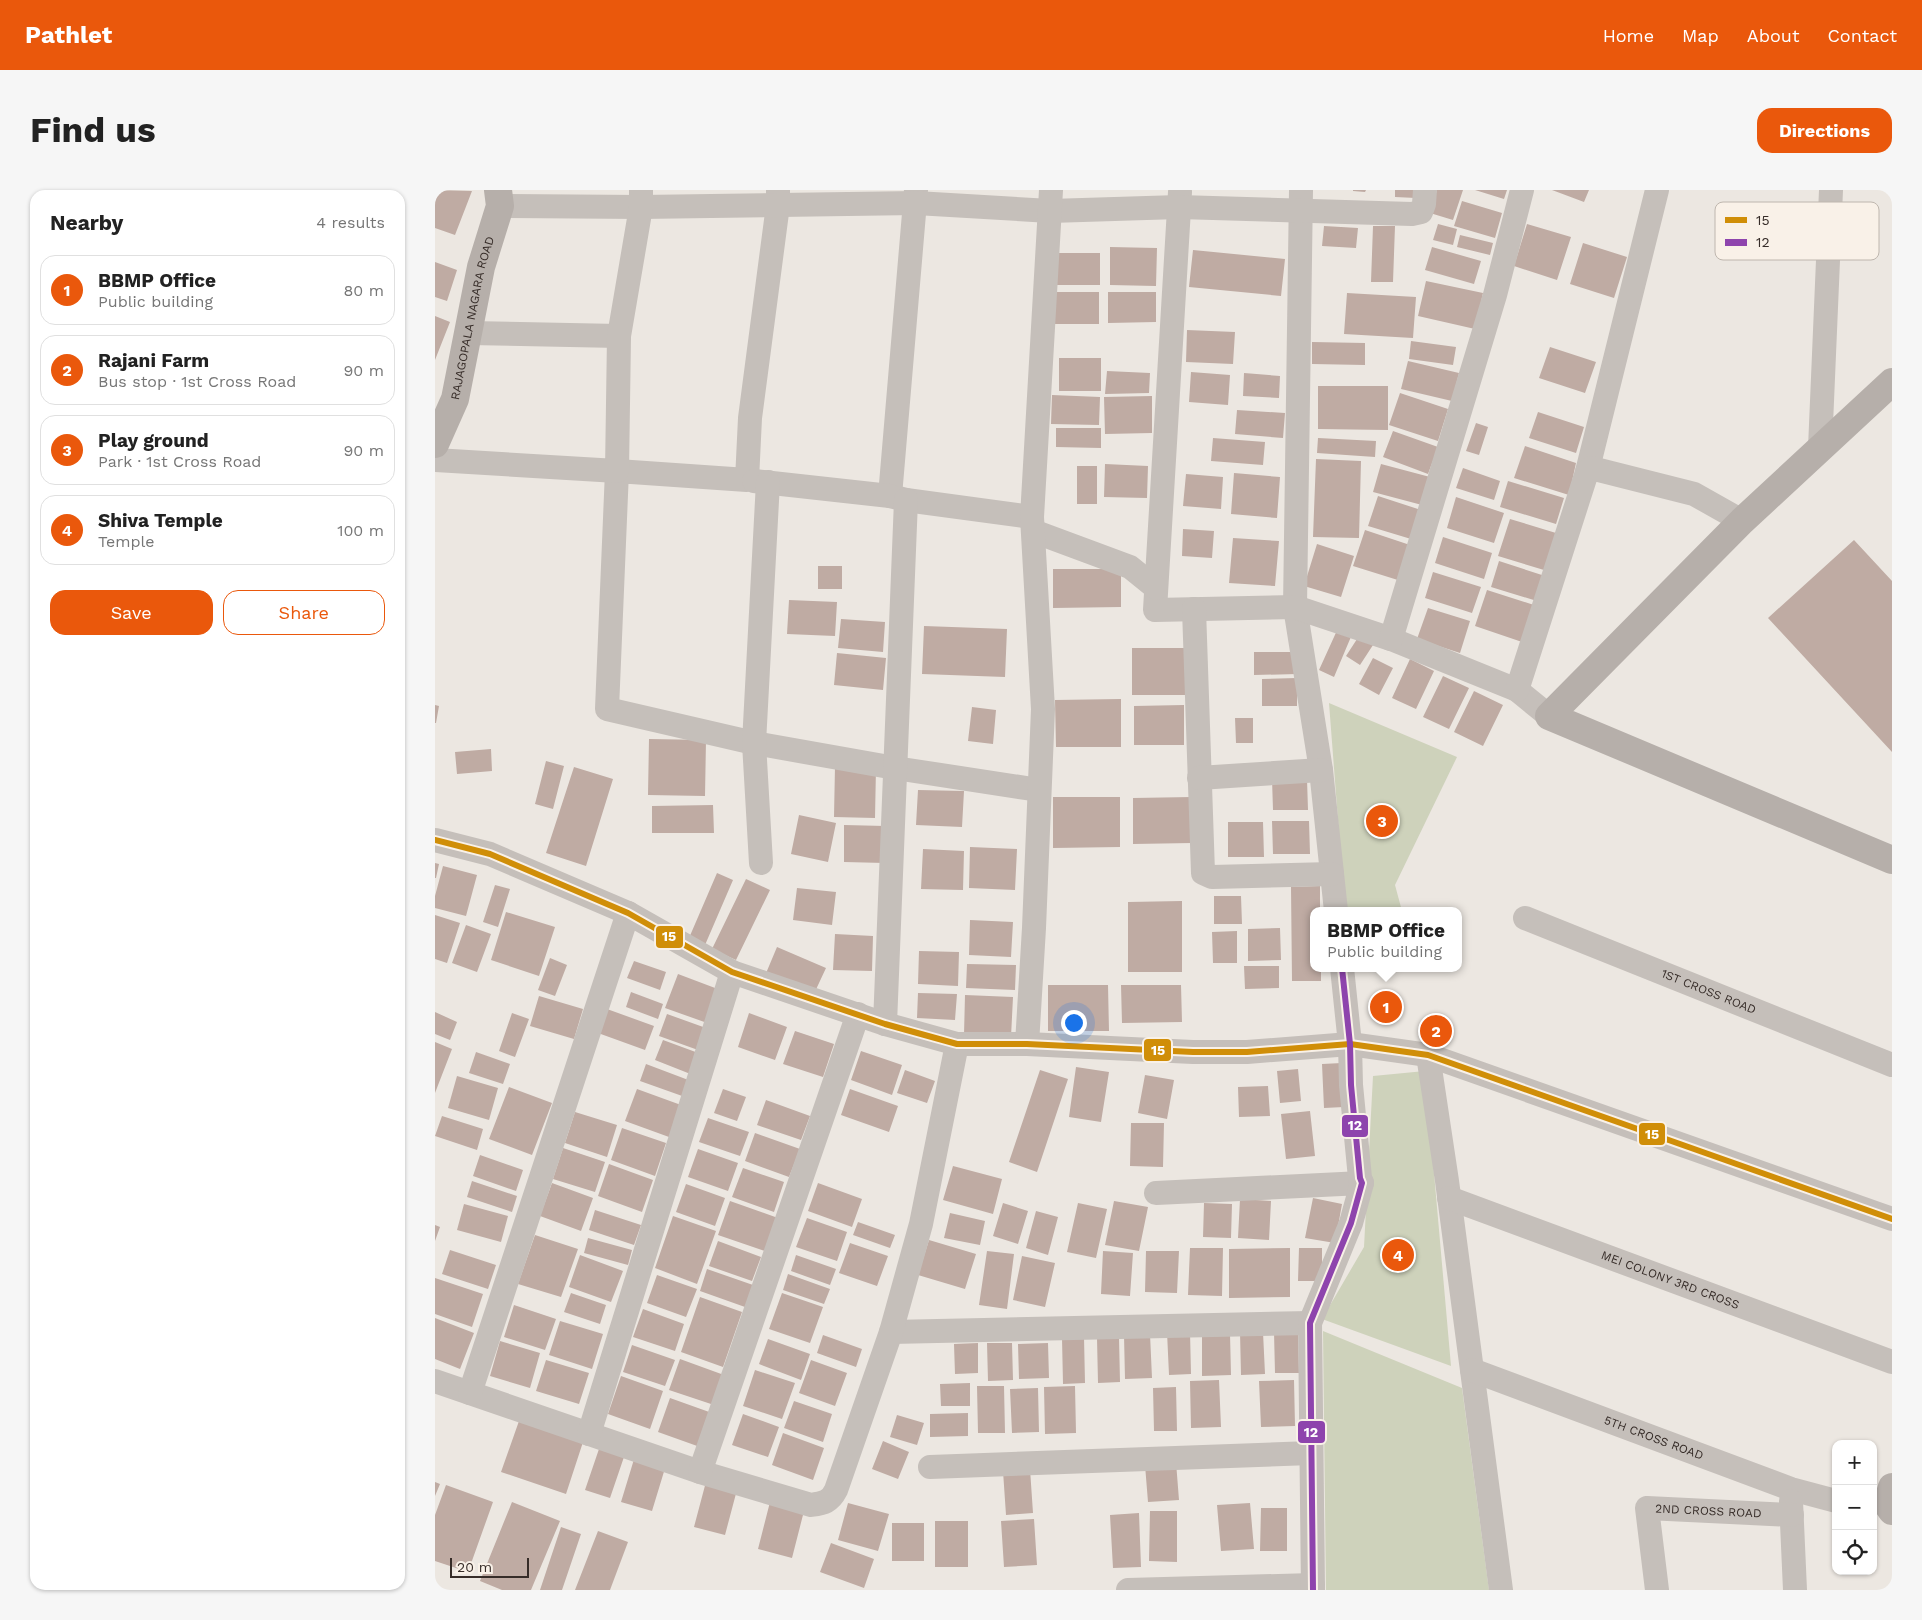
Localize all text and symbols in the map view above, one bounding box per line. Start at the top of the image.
text: Pathlet [25,21,112,49]
text: Home [1603,25,1654,46]
text: Map [1682,25,1719,46]
text: About [1747,25,1799,46]
text: Contact [1827,25,1897,46]
button: Directions [1757,108,1892,153]
text: Find us [30,109,156,151]
legend [1715,202,1879,260]
text: Nearby [50,210,123,235]
text: 15 [1756,212,1770,228]
text: 4 results [316,213,385,232]
text: 12 [1756,234,1770,250]
street label: RAJAGOPALA NAGARA ROAD [448,235,497,401]
text: BBMP Office [98,269,216,292]
text: 1 [64,281,70,300]
text: 80 m [343,281,384,300]
text: Public building [98,292,213,311]
text: Rajani Farm [98,349,209,372]
text: 2 [62,361,72,380]
text: 90 m [343,361,384,380]
text: Bus stop · 1st Cross Road [98,372,296,391]
text: Play ground [98,429,209,452]
text: 3 [62,441,72,460]
text: 90 m [343,441,384,460]
text: Park · 1st Cross Road [98,452,261,471]
text: Shiva Temple [98,509,223,532]
text: 4 [62,521,72,540]
text: 100 m [337,521,384,540]
text: Temple [98,532,155,551]
button: Save [50,590,213,635]
button: Share [223,590,385,635]
pin: 3 [1366,802,1398,840]
popup [1310,907,1462,972]
text: BBMP Office [1327,919,1445,942]
line badge: 15 [655,925,684,949]
text: 15 [662,928,676,944]
text: Public building [1327,942,1442,961]
street label: 1ST CROSS ROAD [1659,966,1758,1017]
pin: 1 [1370,988,1402,1026]
your location [1061,1010,1087,1036]
pin: 2 [1420,1012,1452,1050]
line badge: 15 [1143,1038,1172,1062]
text: 15 [1151,1042,1165,1058]
line badge: 12 [1341,1114,1369,1138]
text: 12 [1348,1117,1362,1133]
line badge: 15 [1638,1122,1666,1146]
text: 15 [1645,1126,1659,1142]
pin: 4 [1382,1236,1414,1274]
street label: MEI COLONY 3RD CROSS [1599,1248,1741,1312]
street label: 5TH CROSS ROAD [1602,1413,1705,1463]
line badge: 12 [1297,1420,1326,1444]
text: 12 [1304,1424,1318,1440]
map controls [1832,1440,1877,1575]
button: + [1832,1440,1877,1485]
button: − [1832,1485,1877,1530]
street label: 2ND CROSS ROAD [1655,1501,1762,1521]
button: locate [1832,1530,1877,1575]
scale bar [450,1555,529,1578]
text: 20 m [457,1559,492,1575]

